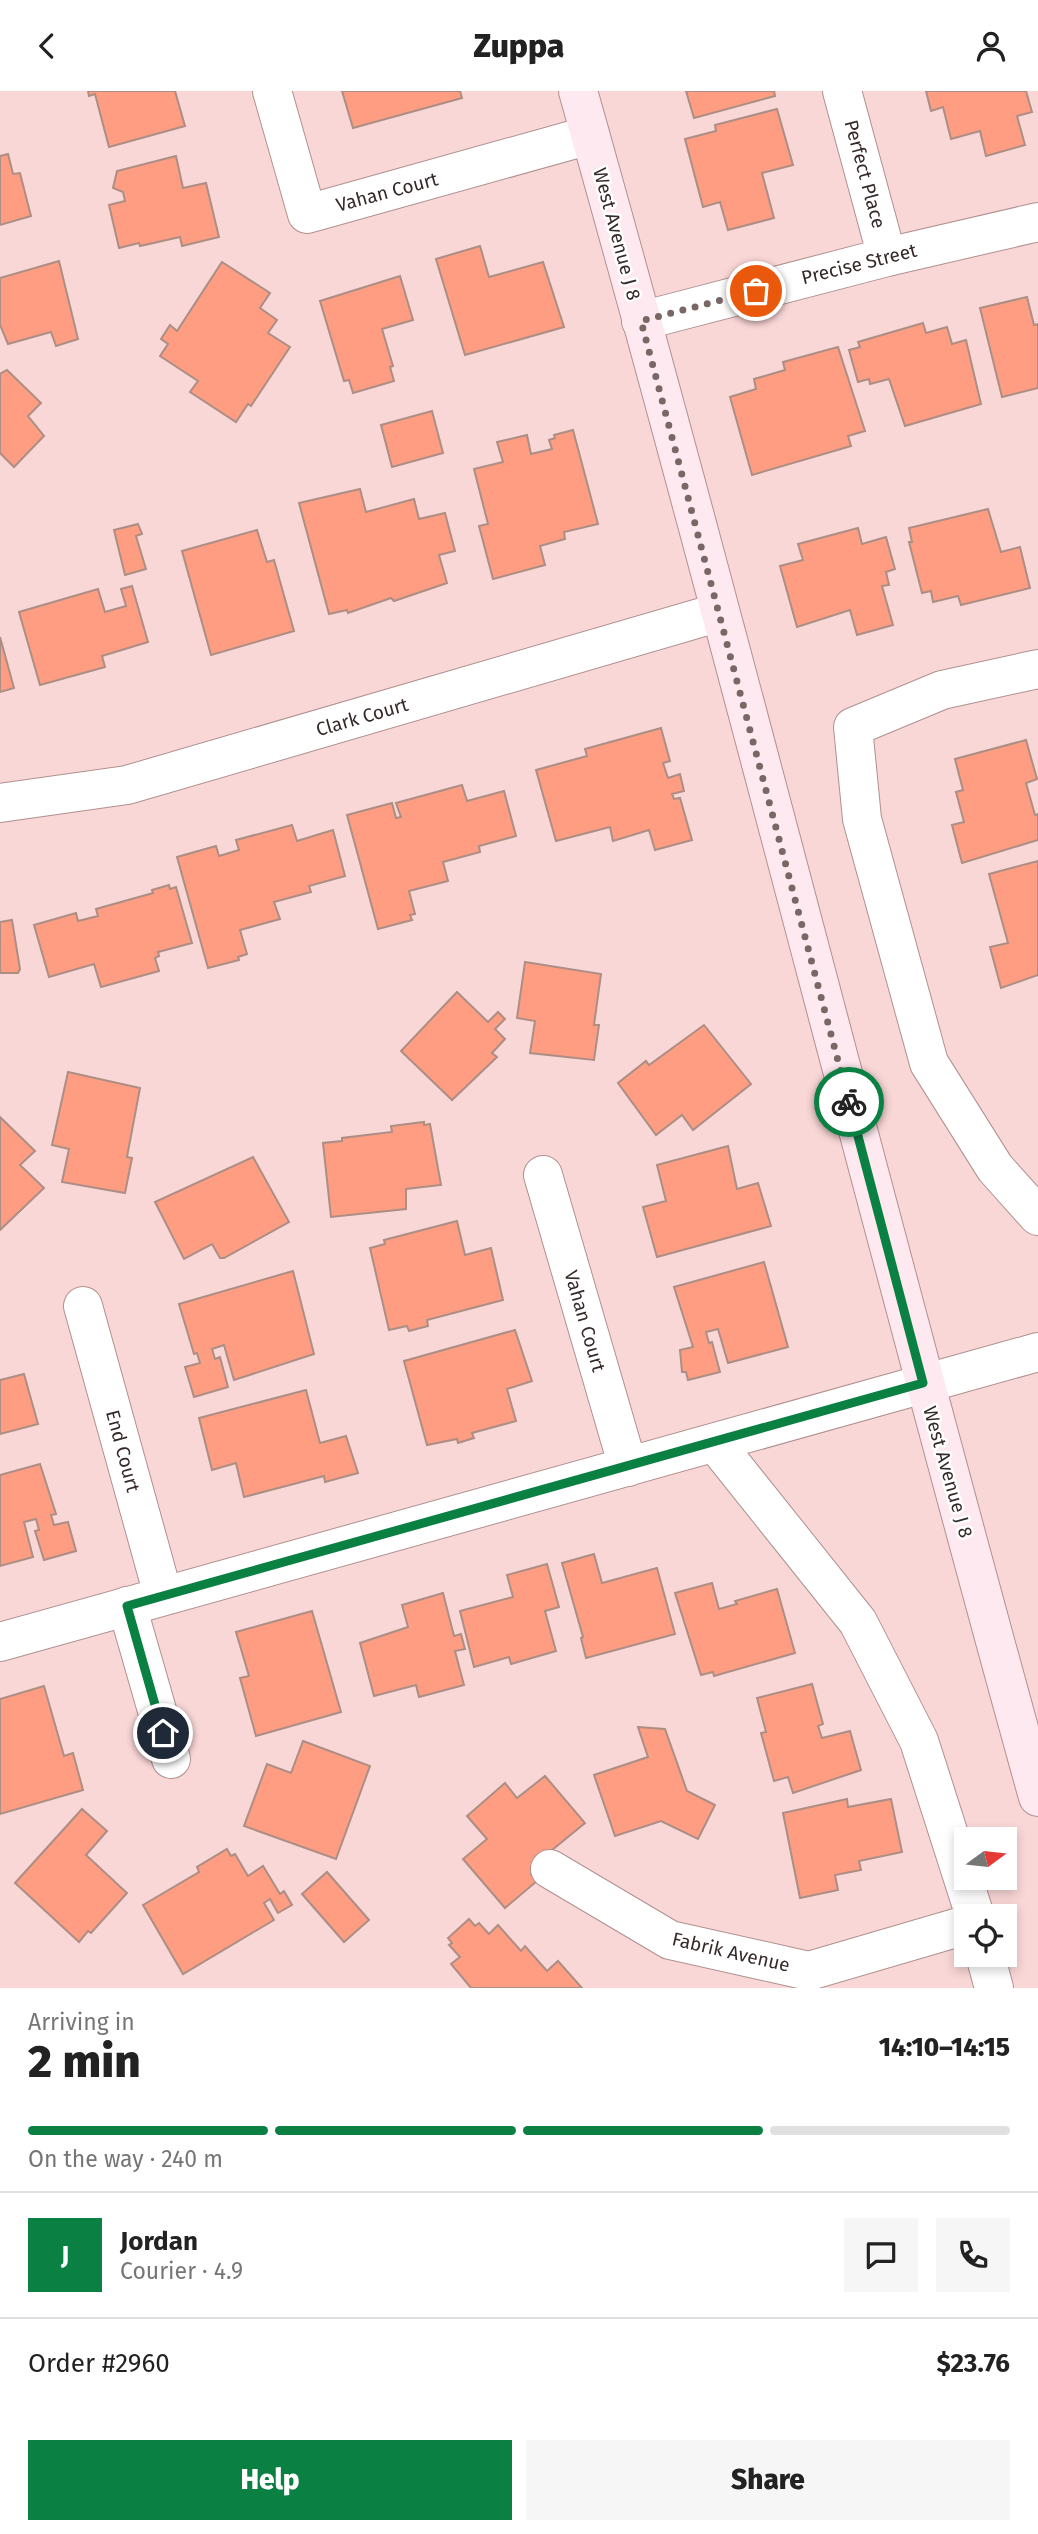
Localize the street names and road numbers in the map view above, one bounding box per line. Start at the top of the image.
street label: Perfect Place [839,117,891,231]
street label: West Avenue J 8 [588,165,646,303]
street label: Vahan Court [334,167,441,217]
street label: Precise Street [799,239,919,289]
street label: Clark Court [313,693,411,741]
street label: Vahan Court [560,1268,610,1374]
street label: West Avenue J 8 [918,1403,978,1541]
street label: End Court [101,1407,145,1495]
street label: Fabrik Avenue [670,1927,792,1977]

